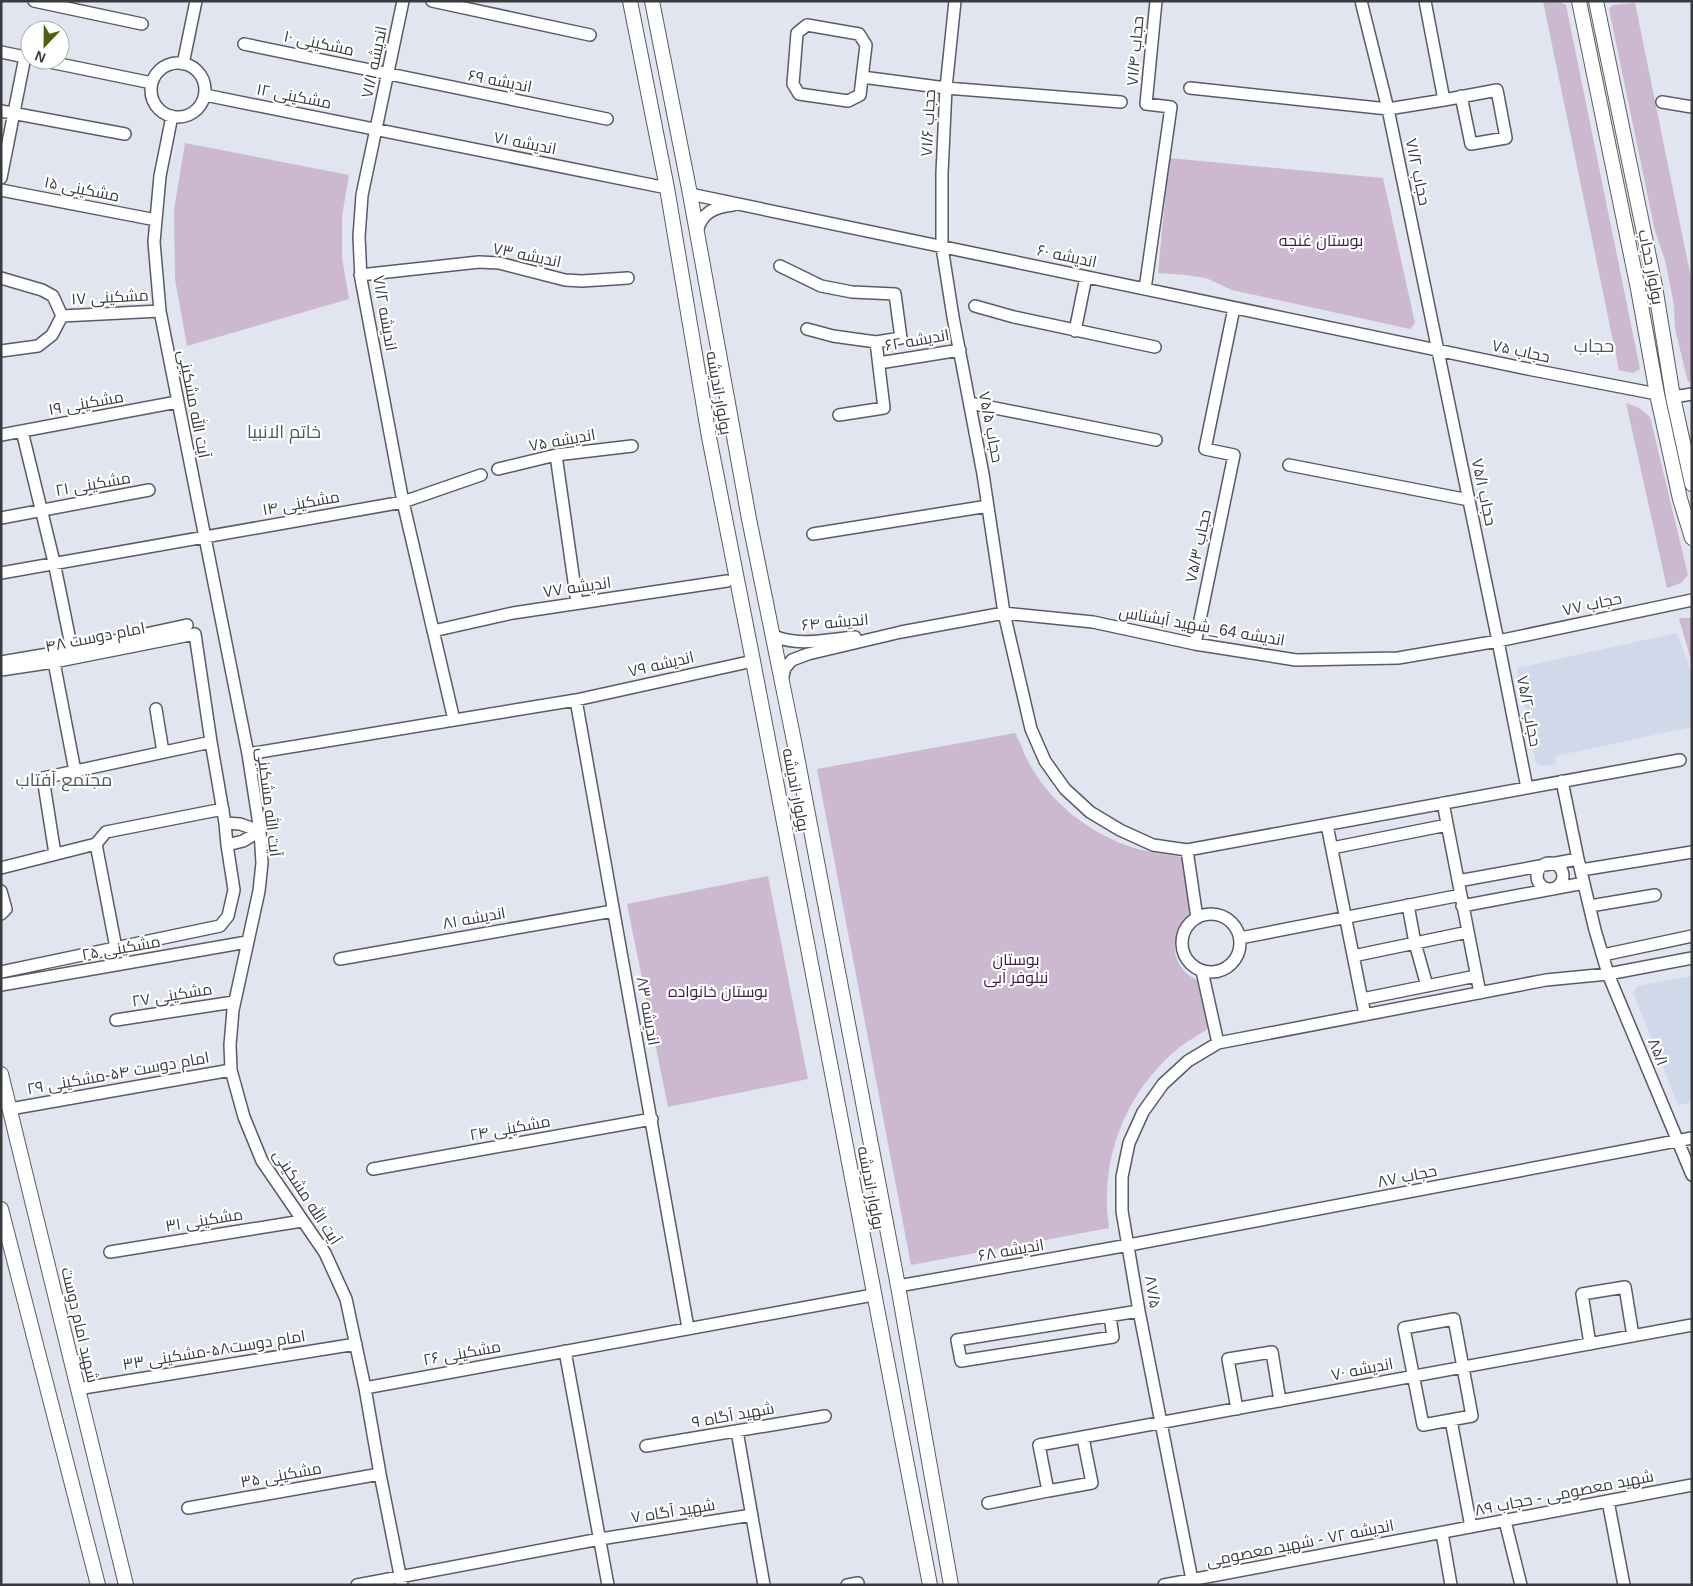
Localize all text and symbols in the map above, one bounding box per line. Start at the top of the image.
street label: حجاب ۷۱/۴ [1123,15,1148,87]
north arrow [20,20,70,70]
street label: اندیشه ۷۱/۱ [358,24,391,100]
street label: مشکینی ۱۰ [282,27,356,61]
text: N [32,48,48,66]
street label: اندیشه ۶۹ [466,66,533,97]
street label: مشکینی ۱۲ [255,80,333,114]
street label: حجاب ۷۱/۶ [918,89,939,157]
street label: اندیشه ۷۱ [492,129,558,158]
street label: حجاب ۷۱/۲ [1402,137,1433,207]
street label: مشکینی ۱۵ [43,173,121,207]
street label: بولوار حجاب [1634,228,1667,306]
park label: بوستان غنچه [1279,232,1363,252]
street label: اندیشه ۷۳ [491,239,563,272]
street label: اندیشه ۶۰ [1035,241,1098,272]
street label: اندیشه ۷۱/۲ [369,274,400,352]
street label: مشکینی ۱۷ [71,286,149,310]
street label: اندیشه ۶۲ [884,326,951,355]
district label: حجاب [1574,336,1614,356]
street label: حجاب ۷۵ [1490,337,1552,366]
street label: آیت الله مشکینی [173,348,215,461]
street label: بولوار اندیشه [702,350,735,436]
street label: مشکینی ۱۹ [47,388,125,420]
street label: حجاب ۷۵/۵ [975,390,1006,464]
district label: خاتم الانبیا [247,422,321,444]
street label: اندیشه ۷۵ [527,426,597,455]
street label: حجاب ۷۵/۱ [1468,457,1499,527]
street label: مشکینی ۲۱ [54,469,132,501]
street label: مشکینی ۱۴ [261,488,341,520]
street label: حجاب ۷۵/۳ [1182,508,1215,584]
street label: اندیشه ۷۷ [542,574,612,601]
street label: حجاب ۷۷ [1561,589,1623,620]
street label: اندیشه 64_شهید آبشناس [1117,603,1286,651]
street label: اندیشه ۶۴ [801,611,869,634]
street label: امام دوست ۴۸ [44,619,147,658]
street label: اندیشه ۷۹ [626,648,696,681]
street label: حجاب ۷۵/۲ [1513,674,1544,748]
street label: آیت الله مشکینی [252,746,286,858]
street label: بولوار اندیشه [779,747,812,833]
district label: مجتمع آفتاب [16,770,112,792]
street label: اندیشه ۸۱ [441,904,507,933]
street label: مشکینی ۲۵ [80,933,162,965]
park label: بوستان نیلوفر آبی [984,951,1048,988]
street label: اندیشه ۸۳ [633,975,662,1047]
street label: مشکینی ۲۷ [131,980,214,1012]
park label: بوستان خانواده [668,983,768,1002]
street label: ۸۵/۱ [1645,1036,1671,1068]
street label: امام دوست ۵۴-مشکینی ۲۹ [25,1049,211,1100]
street label: مشکینی ۲۴ [468,1113,552,1145]
street label: آیت الله مشکینی [268,1145,346,1249]
street label: بولوار اندیشه [854,1145,887,1231]
street label: حجاب ۸۷ [1376,1162,1438,1191]
street label: مشکینی ۳۱ [164,1205,244,1236]
street label: اندیشه ۶۸ [977,1236,1045,1265]
street label: شهید امام دوست [56,1266,102,1385]
street label: ۸۷/۵ [1142,1274,1164,1310]
street label: امام دوست۵۸-مشکینی ۳۳ [121,1327,307,1376]
street label: مشکینی ۲۶ [422,1338,503,1370]
street label: اندیشه ۷۰ [1330,1355,1395,1384]
street label: شهید آگاه ۹ [690,1399,776,1433]
street label: مشکینی ۳۵ [239,1459,323,1492]
street label: شهید معصومی - حجاب ۸۹ [1473,1467,1655,1521]
street label: شهید آگاه ۷ [630,1496,717,1528]
street label: اندیشه ۷۲ - شهید معصومی [1205,1516,1396,1572]

